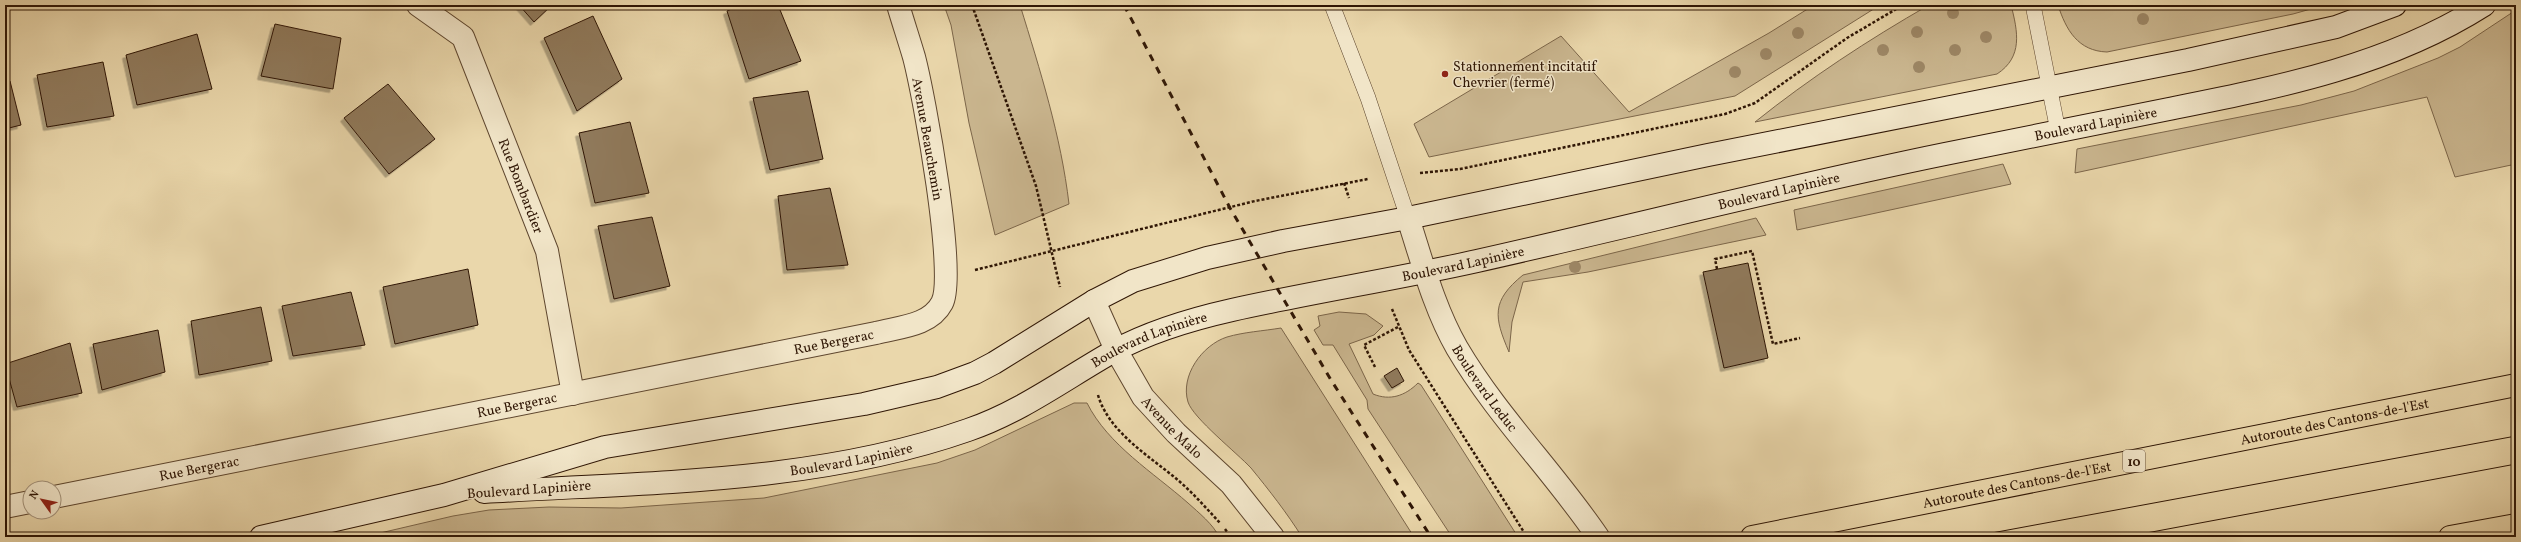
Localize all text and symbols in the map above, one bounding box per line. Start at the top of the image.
place label: Stationnement incitatif Chevrier (fermé) [1453,58,1597,93]
marker: Stationnement incitatif Chevrier (fermé) [1440,69,1450,79]
street label: Avenue Beauchemin [906,76,947,202]
street label: Boulevard Lapinière [2033,104,2159,147]
street label: Rue Bombardier [493,136,547,237]
street label: Boulevard Lapinière [1716,169,1842,215]
street label: Boulevard Lapinière [1401,242,1527,287]
street label: Boulevard Lapinière [1088,308,1210,373]
street label: Rue Bergerac [792,326,876,360]
street label: Boulevard Leduc [1446,342,1521,436]
street label: Rue Bergerac [476,389,559,423]
street label: Avenue Malo [1136,393,1206,464]
street label: Autoroute des Cantons-de-l'Est [2239,395,2431,451]
street label: Boulevard Lapinière [789,439,915,482]
road number: 10 [2123,450,2145,472]
street label: Rue Bergerac [158,452,241,487]
street label: Autoroute des Cantons-de-l'Est [1921,458,2113,514]
street label: Boulevard Lapinière [466,477,592,504]
north arrow [22,480,62,520]
text: N [26,488,43,503]

